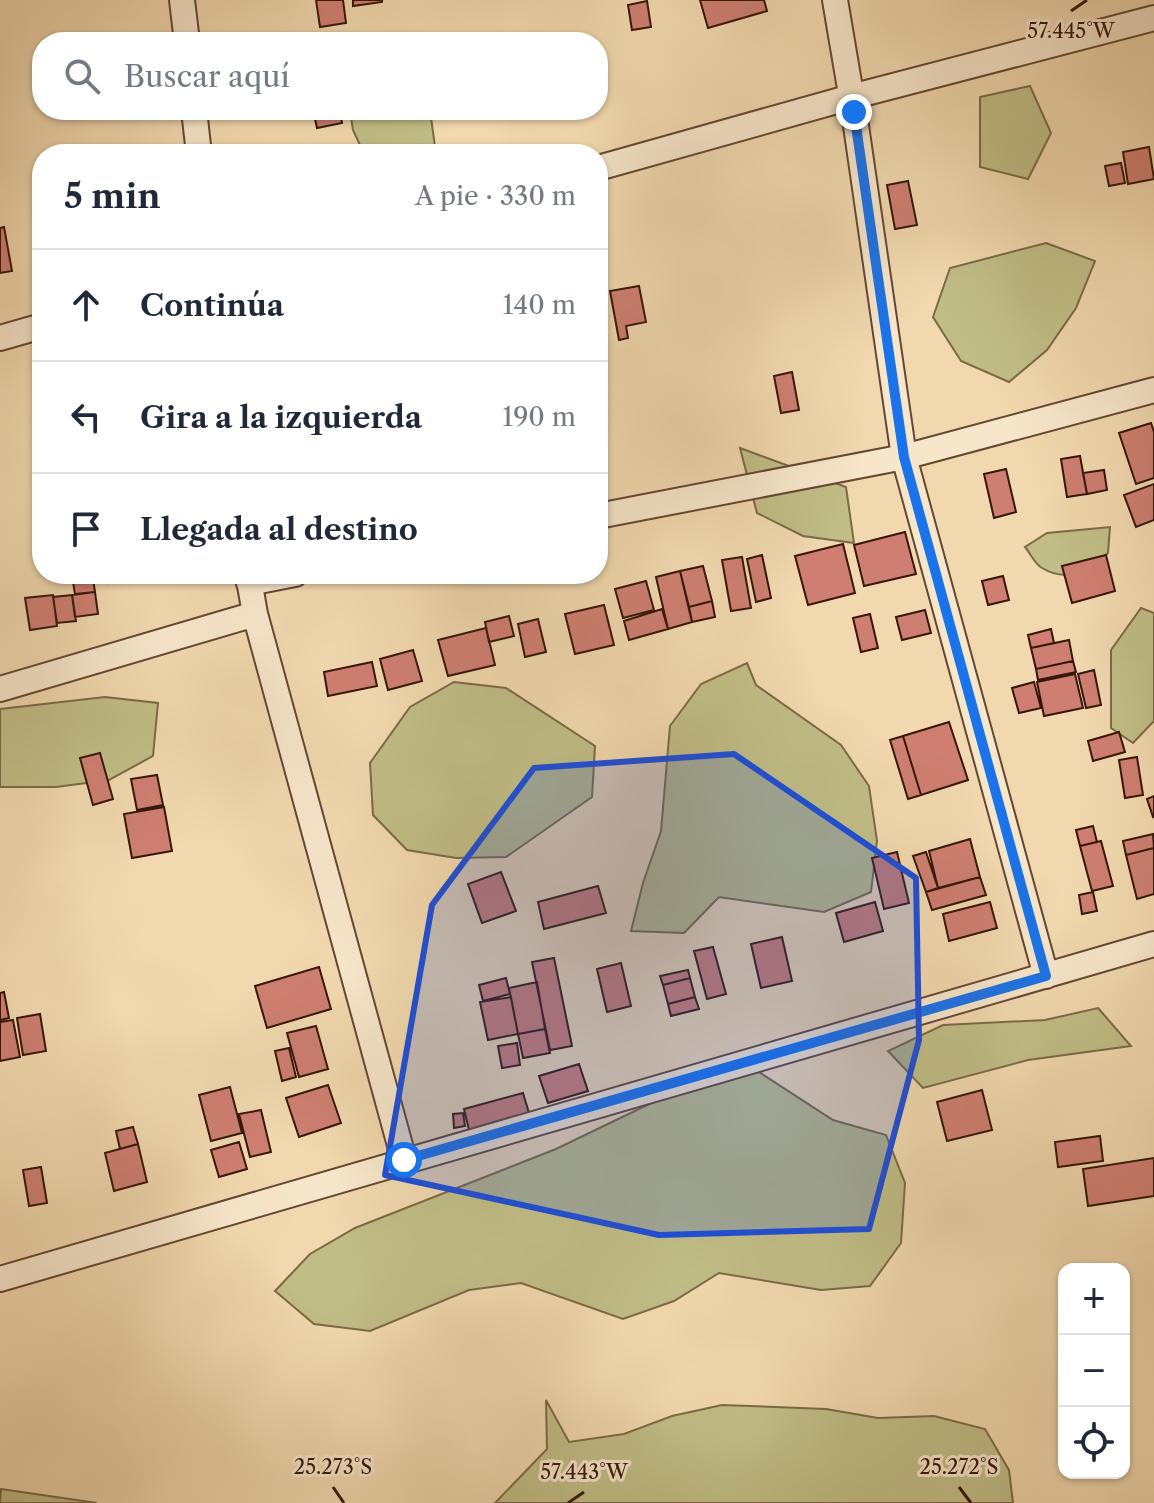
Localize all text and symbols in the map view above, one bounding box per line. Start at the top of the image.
text: 57.445°W [1027,19,1116,43]
search box [32,32,608,120]
icon: search [60,54,104,98]
text: Buscar aquí [124,58,290,95]
route end [836,94,872,130]
text: 5 min [64,175,161,217]
text: A pie · 330 m [415,180,576,212]
icon: ahead [64,283,108,327]
text: Continúa [140,287,284,324]
text: 140 m [502,289,576,321]
icon: left [64,395,108,439]
text: Gira a la izquierda [140,399,422,436]
text: 190 m [502,401,576,433]
icon: arrive [64,507,108,551]
text: Llegada al destino [140,511,418,548]
route start [386,1142,422,1178]
map controls [1058,1263,1130,1479]
button: + [1058,1263,1130,1335]
button: − [1058,1335,1130,1407]
button: locate [1058,1407,1130,1479]
text: 25.273°S [294,1455,372,1479]
text: 25.272°S [919,1455,999,1479]
text: 57.443°W [540,1460,629,1484]

